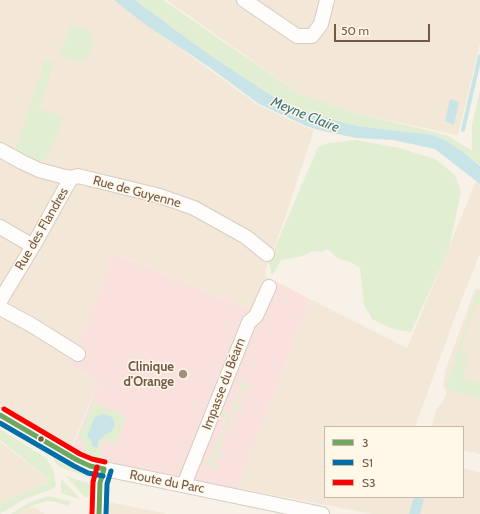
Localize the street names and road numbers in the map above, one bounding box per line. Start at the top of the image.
street label: Rue de Guyenne [91,173,183,211]
street label: Rue des Flandres [12,185,72,273]
street label: Impasse du Béarn [199,336,249,432]
street label: Route du Parc [128,467,206,497]

